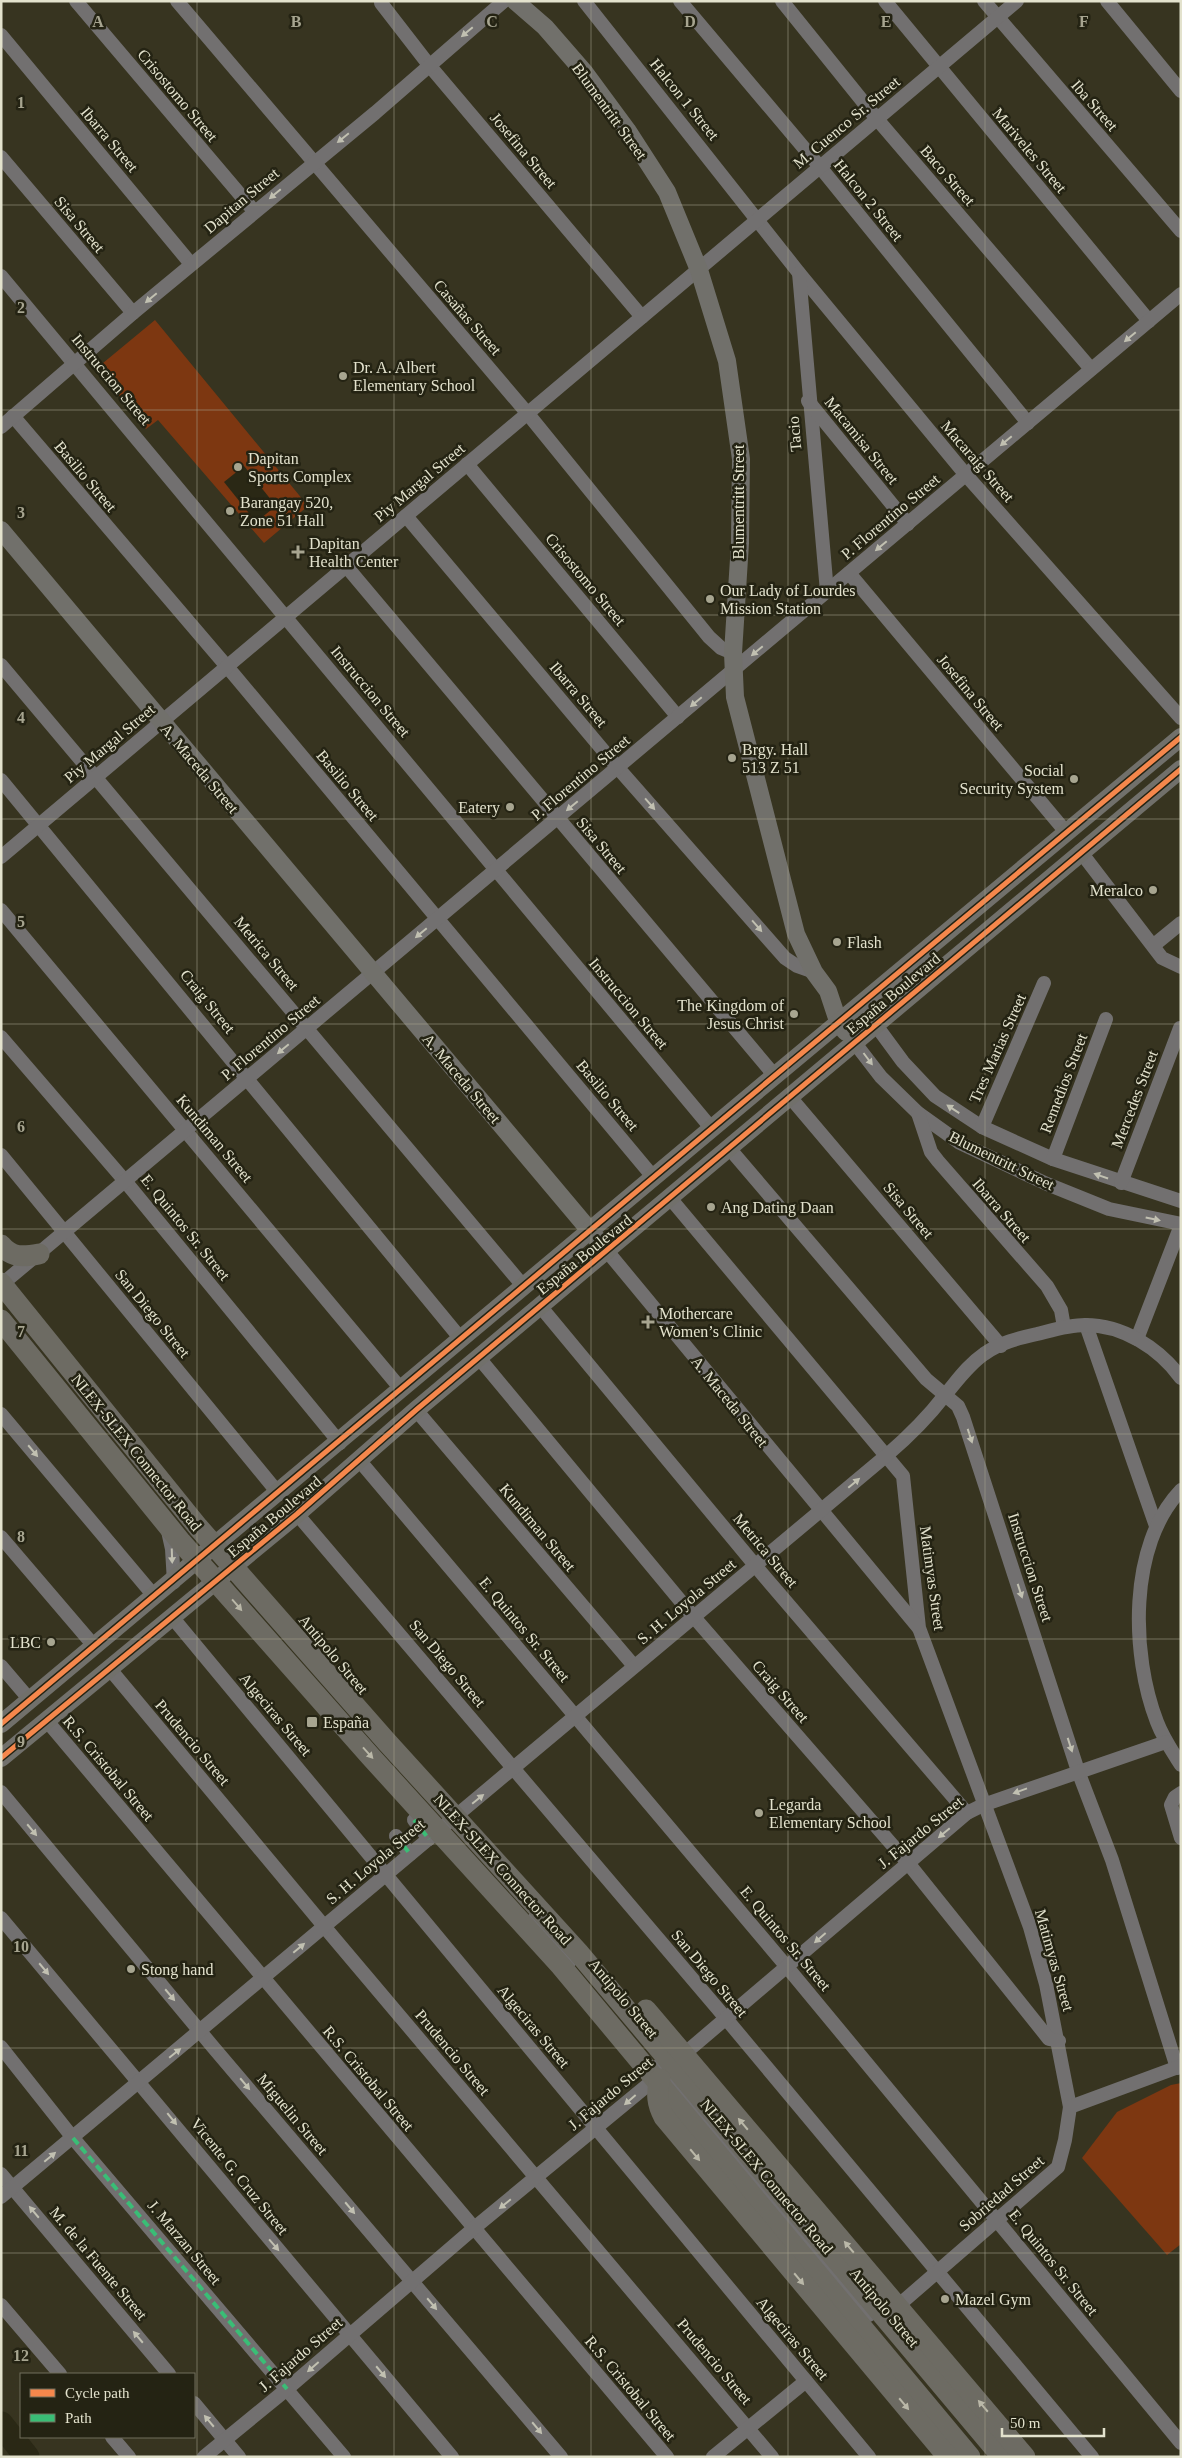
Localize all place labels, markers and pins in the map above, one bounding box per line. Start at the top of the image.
place label: Dr. A. Albert Elementary School [353,359,476,395]
marker: Dr. A. Albert Elementary School [337,370,349,382]
place label: Dapitan Sports Complex [248,450,352,486]
marker: Dapitan Sports Complex [232,461,244,473]
place label: Barangay 520, Zone 51 Hall [240,494,333,529]
marker: Barangay 520, Zone 51 Hall [224,505,236,517]
place label: Dapitan Health Center [309,535,399,570]
marker: Dapitan Health Center [291,545,305,559]
place label: Our Lady of Lourdes Mission Station [720,582,856,617]
marker: Our Lady of Lourdes Mission Station [704,593,716,605]
place label: Brgy. Hall 513 Z 51 [742,741,809,776]
marker: Brgy. Hall 513 Z 51 [726,752,738,764]
place label: Social Security System [960,762,1065,798]
marker: Social Security System [1068,773,1080,785]
place label: Eatery [458,799,500,817]
marker: Eatery [504,801,516,813]
place label: Meralco [1090,882,1143,899]
marker: Meralco [1147,884,1159,896]
place label: Flash [847,934,882,951]
marker: Flash [831,936,843,948]
place label: The Kingdom of Jesus Christ [677,997,785,1032]
marker: The Kingdom of Jesus Christ [788,1008,800,1020]
place label: Ang Dating Daan [721,1199,834,1217]
marker: Ang Dating Daan [705,1201,717,1213]
place label: Mothercare Women’s Clinic [659,1305,762,1340]
marker: Mothercare Women’s Clinic [641,1315,655,1329]
place label: LBC [10,1634,41,1651]
marker: LBC [45,1636,57,1648]
place label: España [323,1714,369,1732]
marker: España [305,1715,319,1729]
place label: Legarda Elementary School [769,1796,892,1832]
marker: Legarda Elementary School [753,1807,765,1819]
place label: Stong hand [141,1961,213,1979]
marker: Stong hand [125,1963,137,1975]
place label: Mazel Gym [955,2291,1032,2309]
marker: Mazel Gym [939,2293,951,2305]

